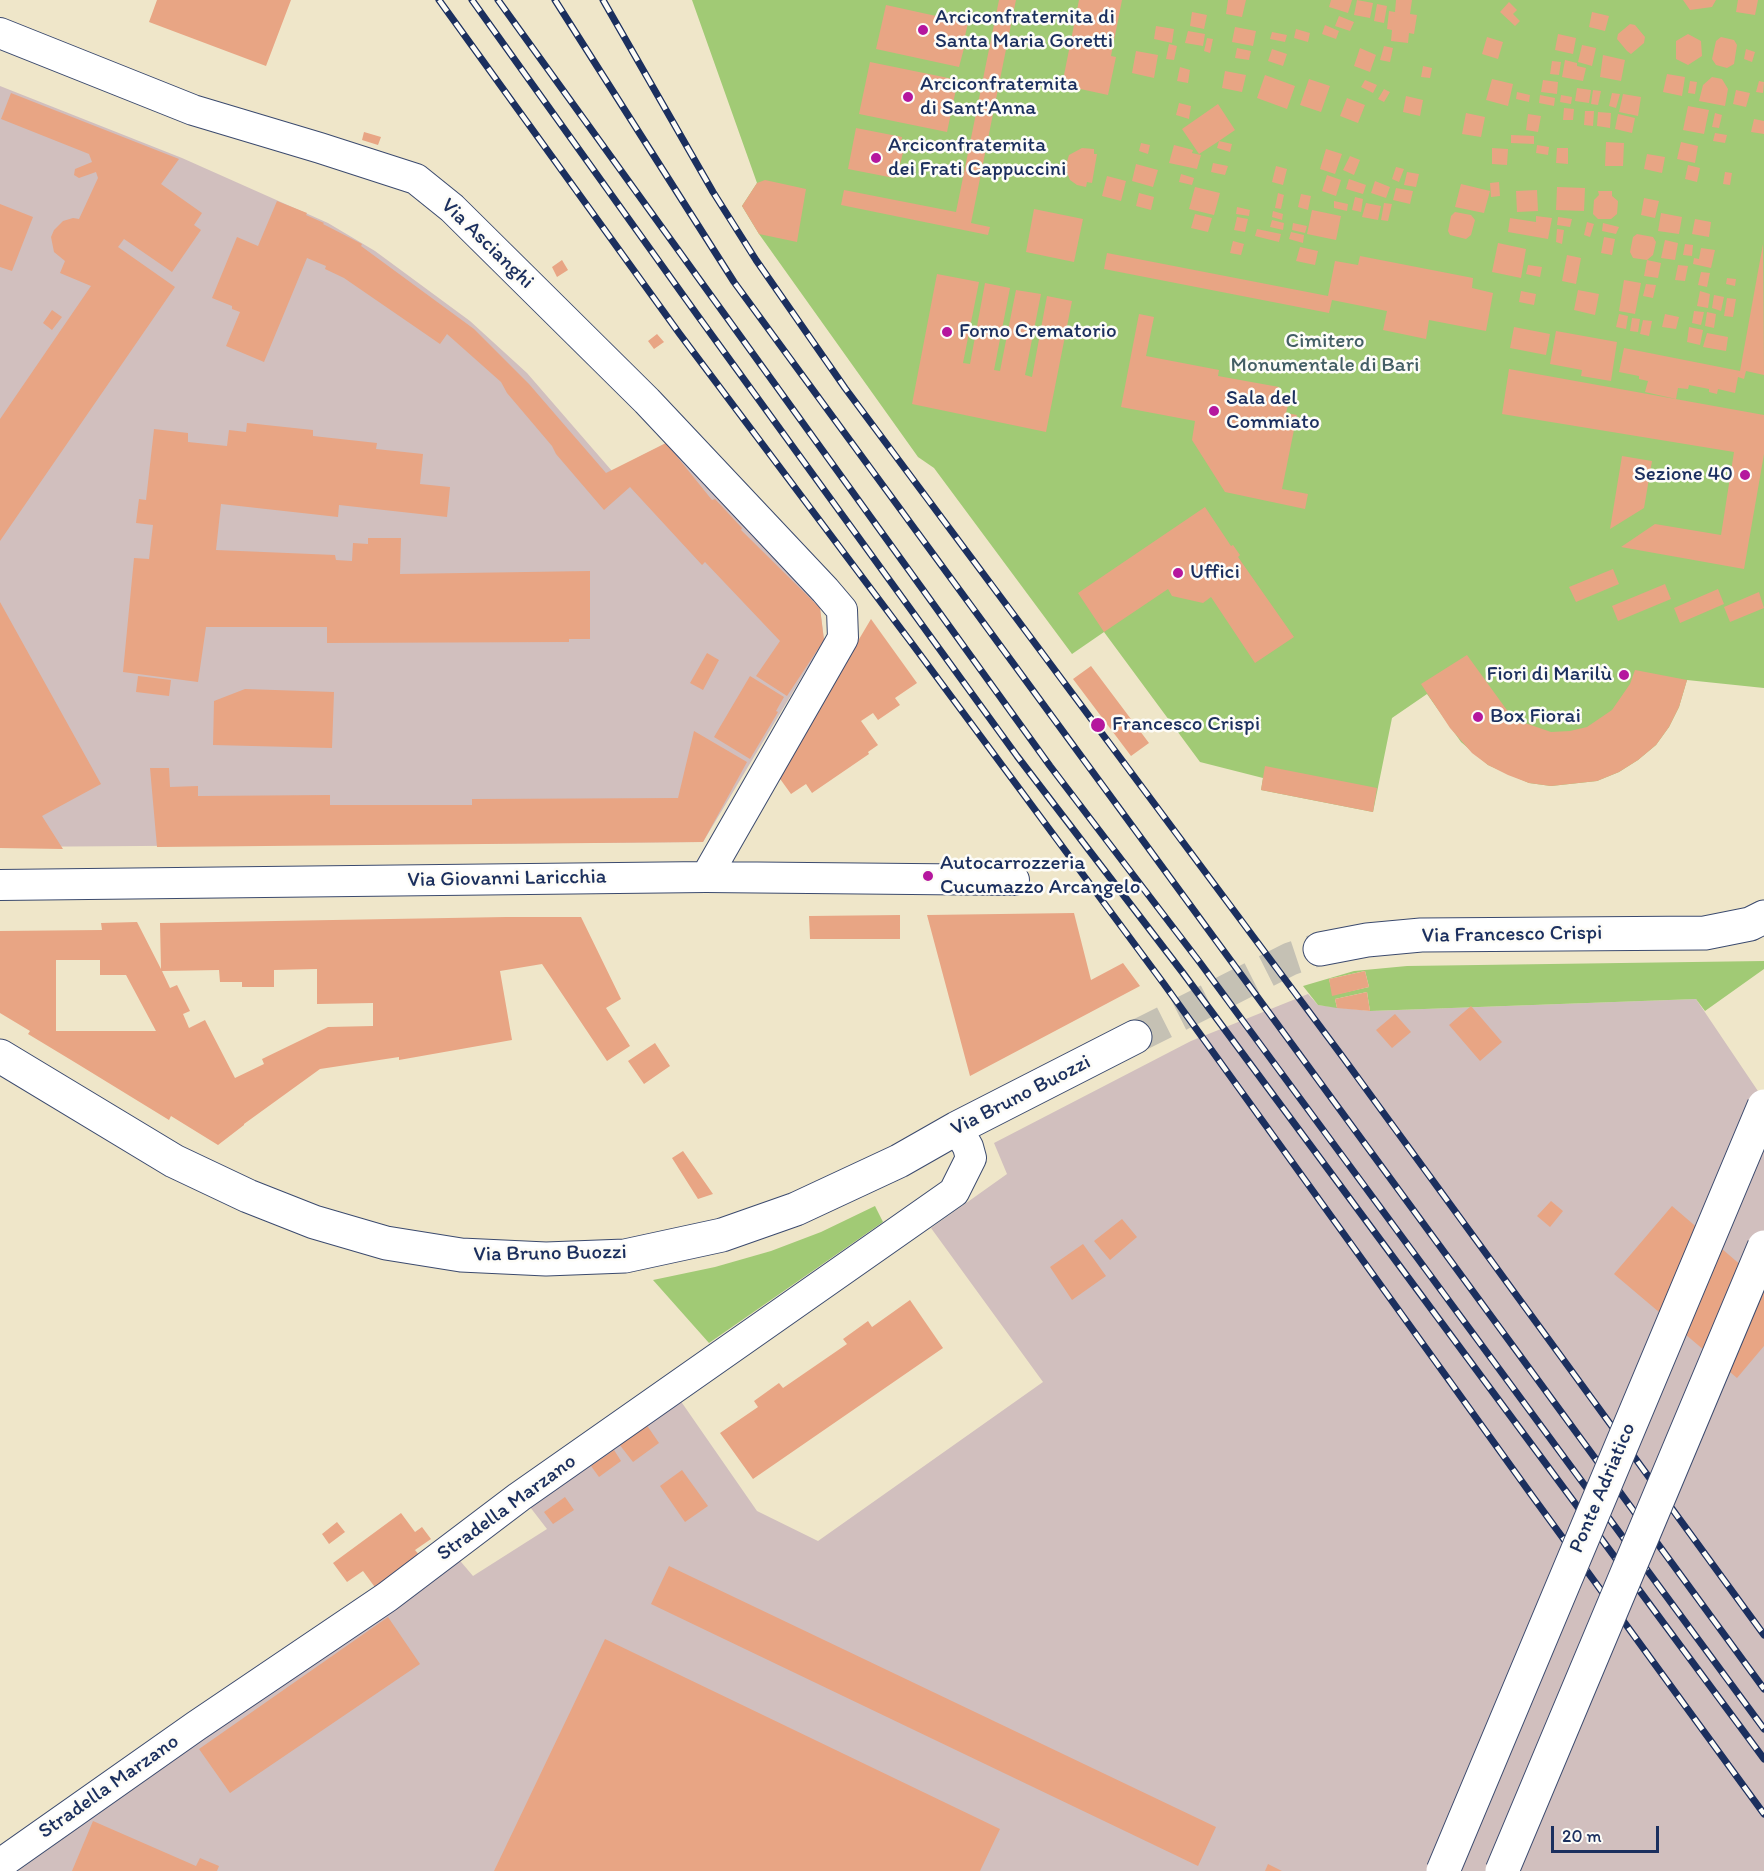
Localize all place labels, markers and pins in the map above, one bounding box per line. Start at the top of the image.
place label: Arciconfraternita di Santa Maria Goretti [935,5,1115,55]
marker: Arciconfraternita di Santa Maria Goretti [916,23,930,37]
place label: Arciconfraternita di Sant'Anna [920,72,1078,122]
marker: Arciconfraternita di Sant'Anna [901,90,915,104]
place label: Arciconfraternita dei Frati Cappuccini [888,133,1066,183]
marker: Arciconfraternita dei Frati Cappuccini [869,151,883,165]
place label: Forno Crematorio [959,319,1117,345]
marker: Forno Crematorio [940,325,954,339]
place label: Sala del Commiato [1226,386,1320,436]
marker: Sala del Commiato [1207,404,1221,418]
place label: Sezione 40 [1634,462,1733,488]
marker: Sezione 40 [1738,468,1752,482]
place label: Uffici [1190,560,1240,586]
marker: Uffici [1171,566,1185,580]
place label: Fiori di Marilù [1486,662,1612,688]
marker: Fiori di Marilù [1617,668,1631,682]
place label: Box Fiorai [1490,704,1581,730]
marker: Box Fiorai [1471,710,1485,724]
place label: Francesco Crispi [1112,712,1260,738]
marker: Francesco Crispi [1089,716,1107,734]
place label: Autocarrozzeria Cucumazzo Arcangelo [940,851,1140,901]
marker: Autocarrozzeria Cucumazzo Arcangelo [921,869,935,883]

